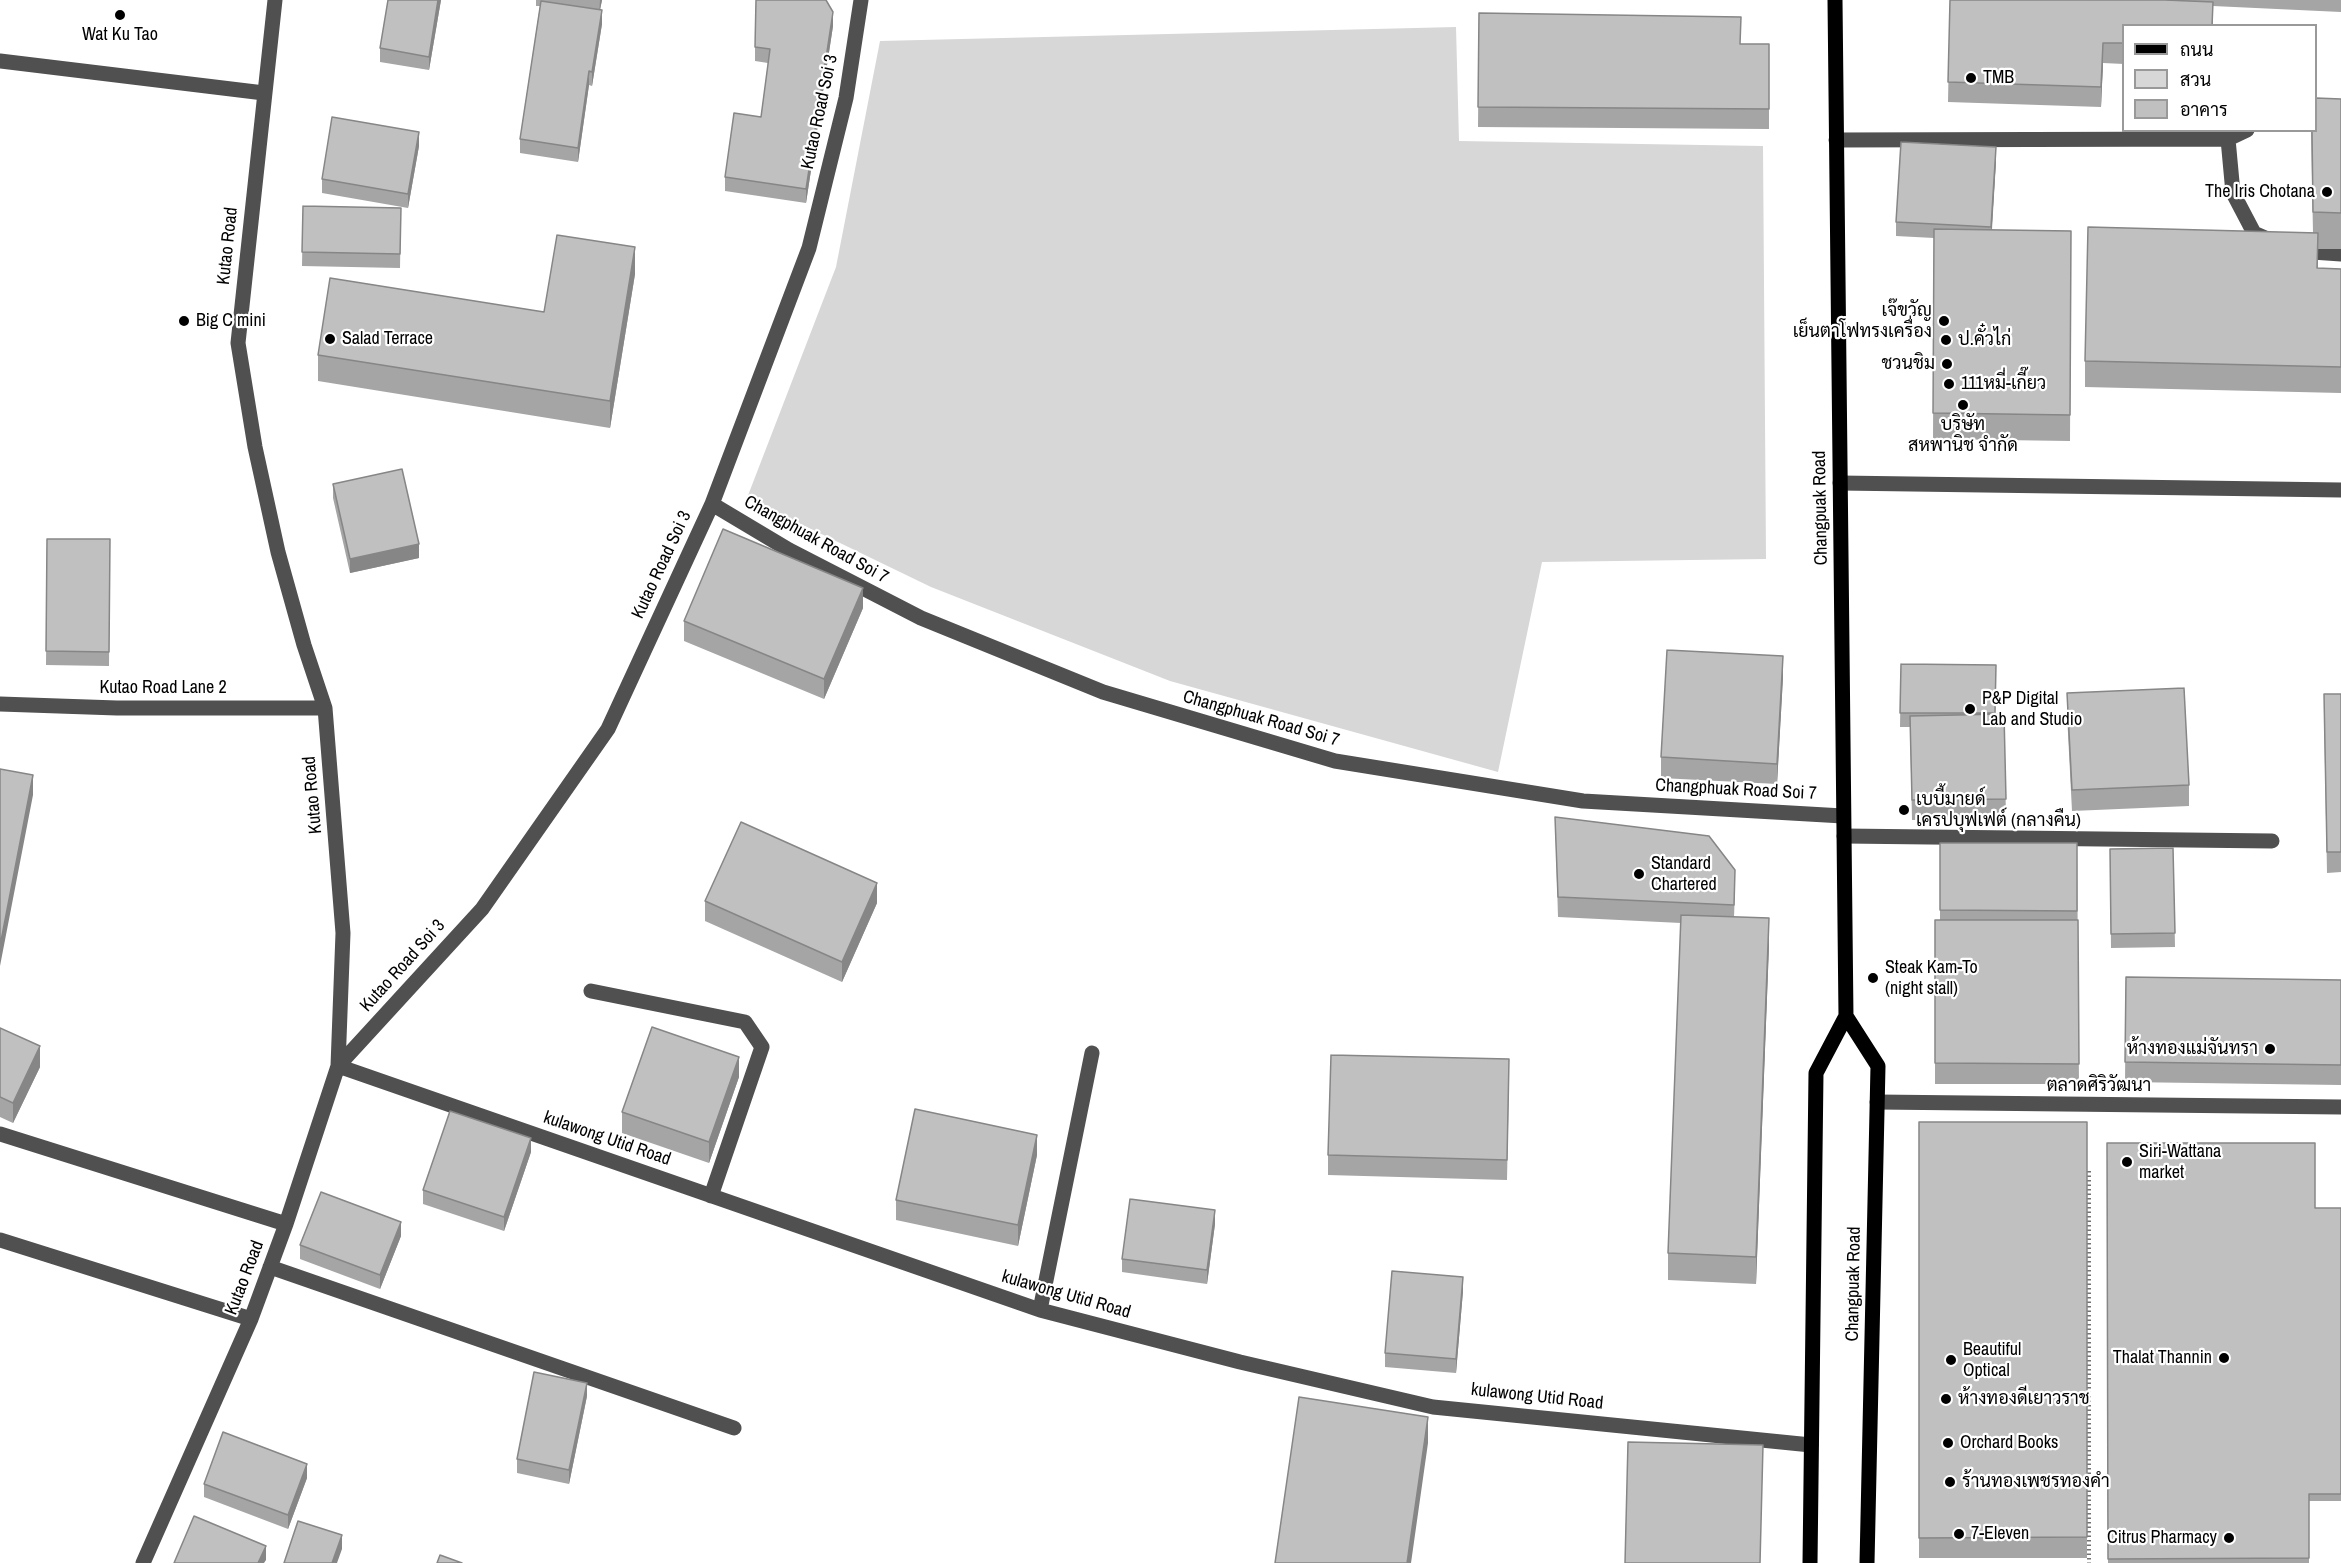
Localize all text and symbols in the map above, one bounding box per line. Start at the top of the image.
marker: Wat Ku Tao [113,8,127,22]
place label: Wat Ku Tao [82,24,158,46]
legend [2122,24,2317,132]
text: ถนน [2180,37,2213,62]
street label: Kutao Road Soi 3 [797,53,843,171]
place label: TMB [1983,67,2014,89]
text: สวน [2180,67,2211,92]
marker: TMB [1964,71,1978,85]
text: อาคาร [2180,97,2228,122]
place label: The Iris Chotana [2205,181,2315,203]
marker: The Iris Chotana [2320,185,2334,199]
street label: Kutao Road [213,206,243,286]
place label: เจ๊ขวัญ เย็นตาโฟทรงเครื่อง [1793,300,1932,342]
place label: Big C mini [196,310,266,332]
marker: Big C mini [177,314,191,328]
marker: เจ๊ขวัญ เย็นตาโฟทรงเครื่อง [1937,314,1951,328]
place label: Salad Terrace [342,328,433,350]
place label: ป.คั๋วไก่ [1958,329,2011,351]
marker: Salad Terrace [323,332,337,346]
marker: ป.คั๋วไก่ [1939,333,1953,347]
place label: ชวนชิม [1881,353,1935,375]
marker: ชวนชิม [1940,357,1954,371]
place label: 111หมี่-เกี๊ยว [1961,373,2046,395]
marker: 111หมี่-เกี๊ยว [1942,377,1956,391]
marker: บริษัท สหพานิช จำกัด [1956,398,1970,412]
place label: บริษัท สหพานิช จำกัด [1908,414,2018,456]
street label: Changpuak Road [1809,450,1833,566]
street label: Changphuak Road Soi 7 [740,491,892,589]
street label: Kutao Road Soi 3 [628,508,696,622]
street label: Kutao Road Lane 2 [99,677,227,699]
street label: Changphuak Road Soi 7 [1180,686,1342,752]
place label: P&P Digital Lab and Studio [1982,688,2082,730]
marker: P&P Digital Lab and Studio [1963,702,1977,716]
street label: Kutao Road [299,755,327,835]
street label: Changphuak Road Soi 7 [1655,775,1817,805]
place label: เบบี้มายด์ เครปบุฟเฟต์ (กลางคืน) [1916,789,2081,832]
marker: เบบี้มายด์ เครปบุฟเฟต์ (กลางคืน) [1897,803,1911,817]
place label: Standard Chartered [1651,853,1717,896]
marker: Standard Chartered [1632,867,1646,881]
street label: Kutao Road Soi 3 [356,915,450,1017]
place label: Steak Kam-To (night stall) [1885,957,1978,1000]
marker: Steak Kam-To (night stall) [1866,971,1880,985]
place label: ห้างทองแม่จันทรา [2127,1038,2258,1060]
marker: ห้างทองแม่จันทรา [2263,1042,2277,1056]
street label: ตลาดศิริวัฒนา [2047,1075,2151,1097]
street label: kulawong Utid Road [541,1107,673,1171]
place label: Siri-Wattana market [2139,1141,2221,1184]
marker: Siri-Wattana market [2120,1155,2134,1169]
street label: Changpuak Road [1842,1226,1866,1342]
street label: Kutao Road [221,1238,269,1318]
street label: kulawong Utid Road [999,1266,1133,1324]
place label: Beautiful Optical [1963,1339,2021,1382]
place label: Thalat Thannin [2113,1347,2212,1369]
marker: Thalat Thannin [2217,1351,2231,1365]
marker: Beautiful Optical [1944,1353,1958,1367]
street label: kulawong Utid Road [1470,1379,1604,1415]
place label: ห้างทองดีเยาวราช [1958,1388,2090,1410]
marker: ห้างทองดีเยาวราช [1939,1392,1953,1406]
place label: Orchard Books [1960,1432,2058,1454]
marker: Orchard Books [1941,1436,1955,1450]
place label: ร้านทองเพชรทองคำ [1962,1471,2110,1493]
marker: ร้านทองเพชรทองคำ [1943,1475,1957,1489]
place label: 7-Eleven [1971,1523,2029,1545]
marker: 7-Eleven [1952,1527,1966,1541]
place label: Citrus Pharmacy [2107,1527,2217,1549]
marker: Citrus Pharmacy [2222,1531,2236,1545]

